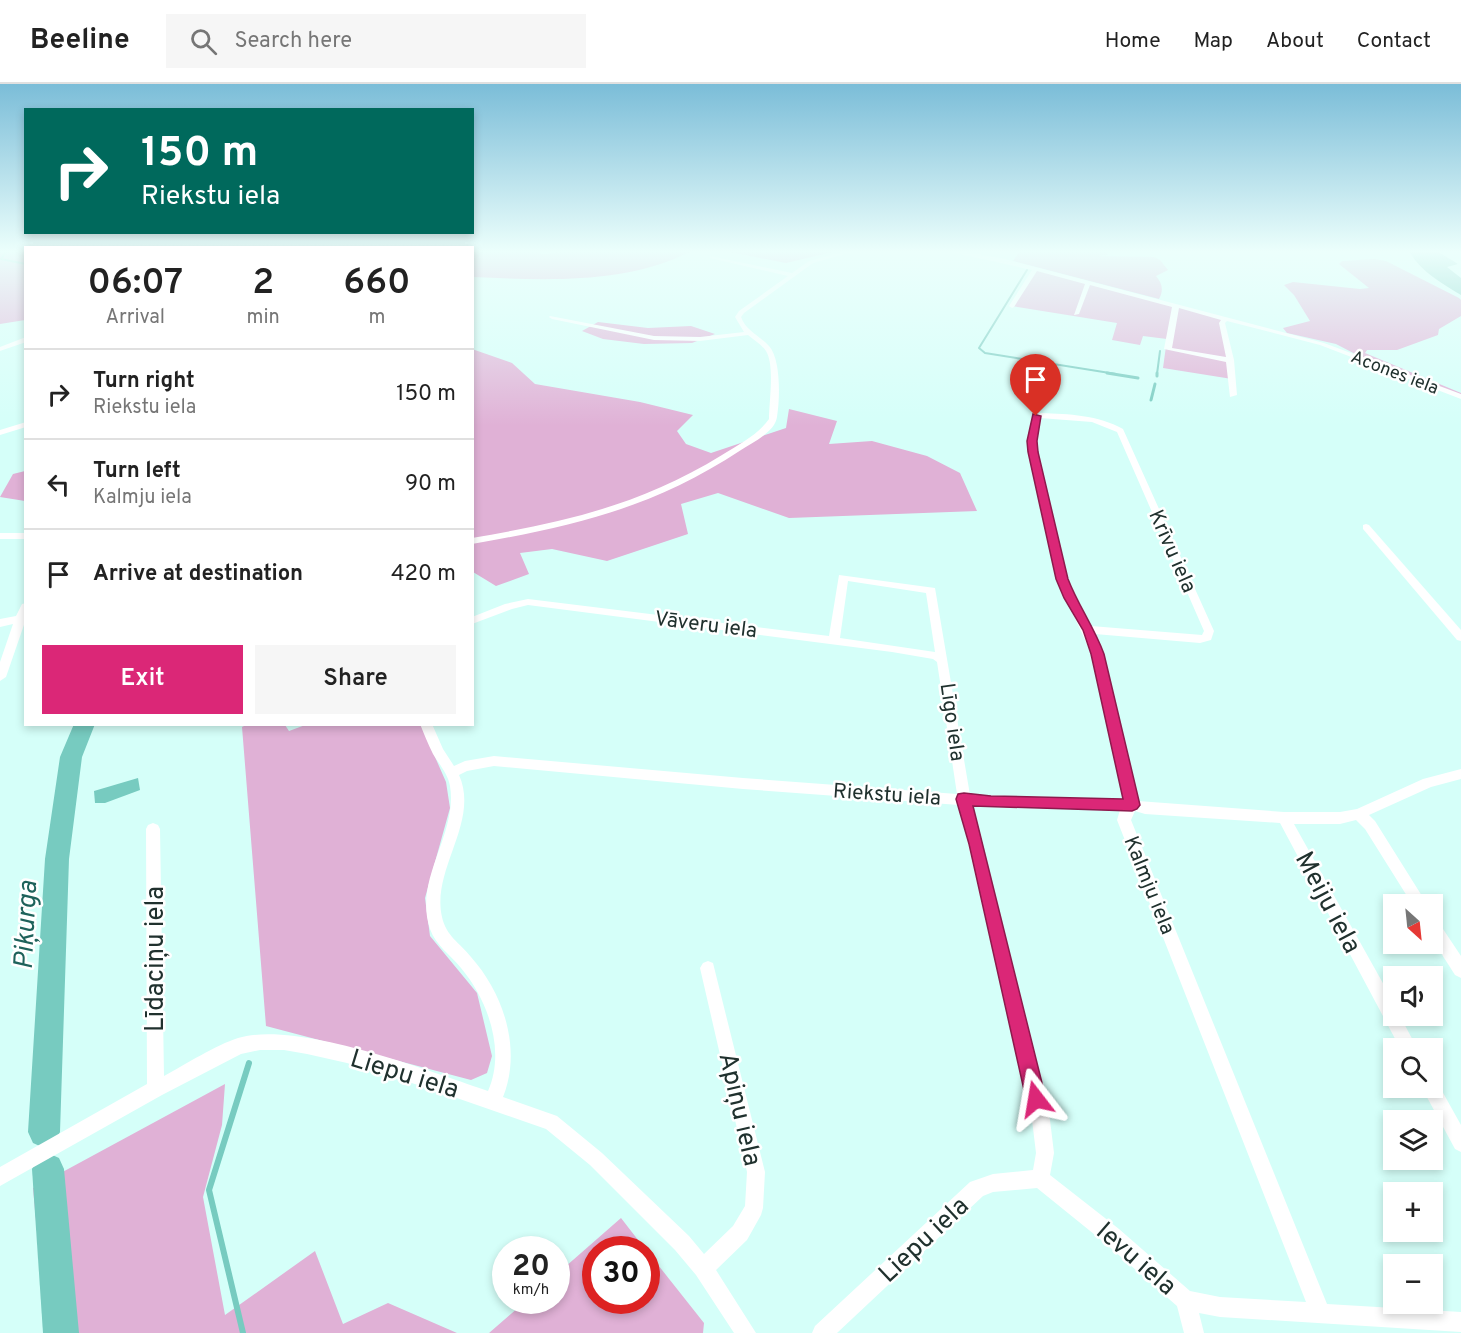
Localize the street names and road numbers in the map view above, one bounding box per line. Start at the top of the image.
street label: Acones iela [1347,346,1442,401]
street label: Krīvu iela [1141,506,1202,597]
street label: Vāveru iela [653,606,759,645]
street label: Līgo iela [933,681,970,763]
street label: Riekstu iela [832,778,942,813]
street label: Kalmju iela [1117,832,1181,939]
street label: Meiju iela [1286,847,1367,960]
street label: Līdaciņu iela [140,886,173,1032]
street label: Liepu iela [346,1043,463,1108]
street label: Apiņu iela [710,1050,768,1170]
street label: Liepu iela [873,1191,977,1291]
street label: Ievu iela [1088,1216,1182,1304]

